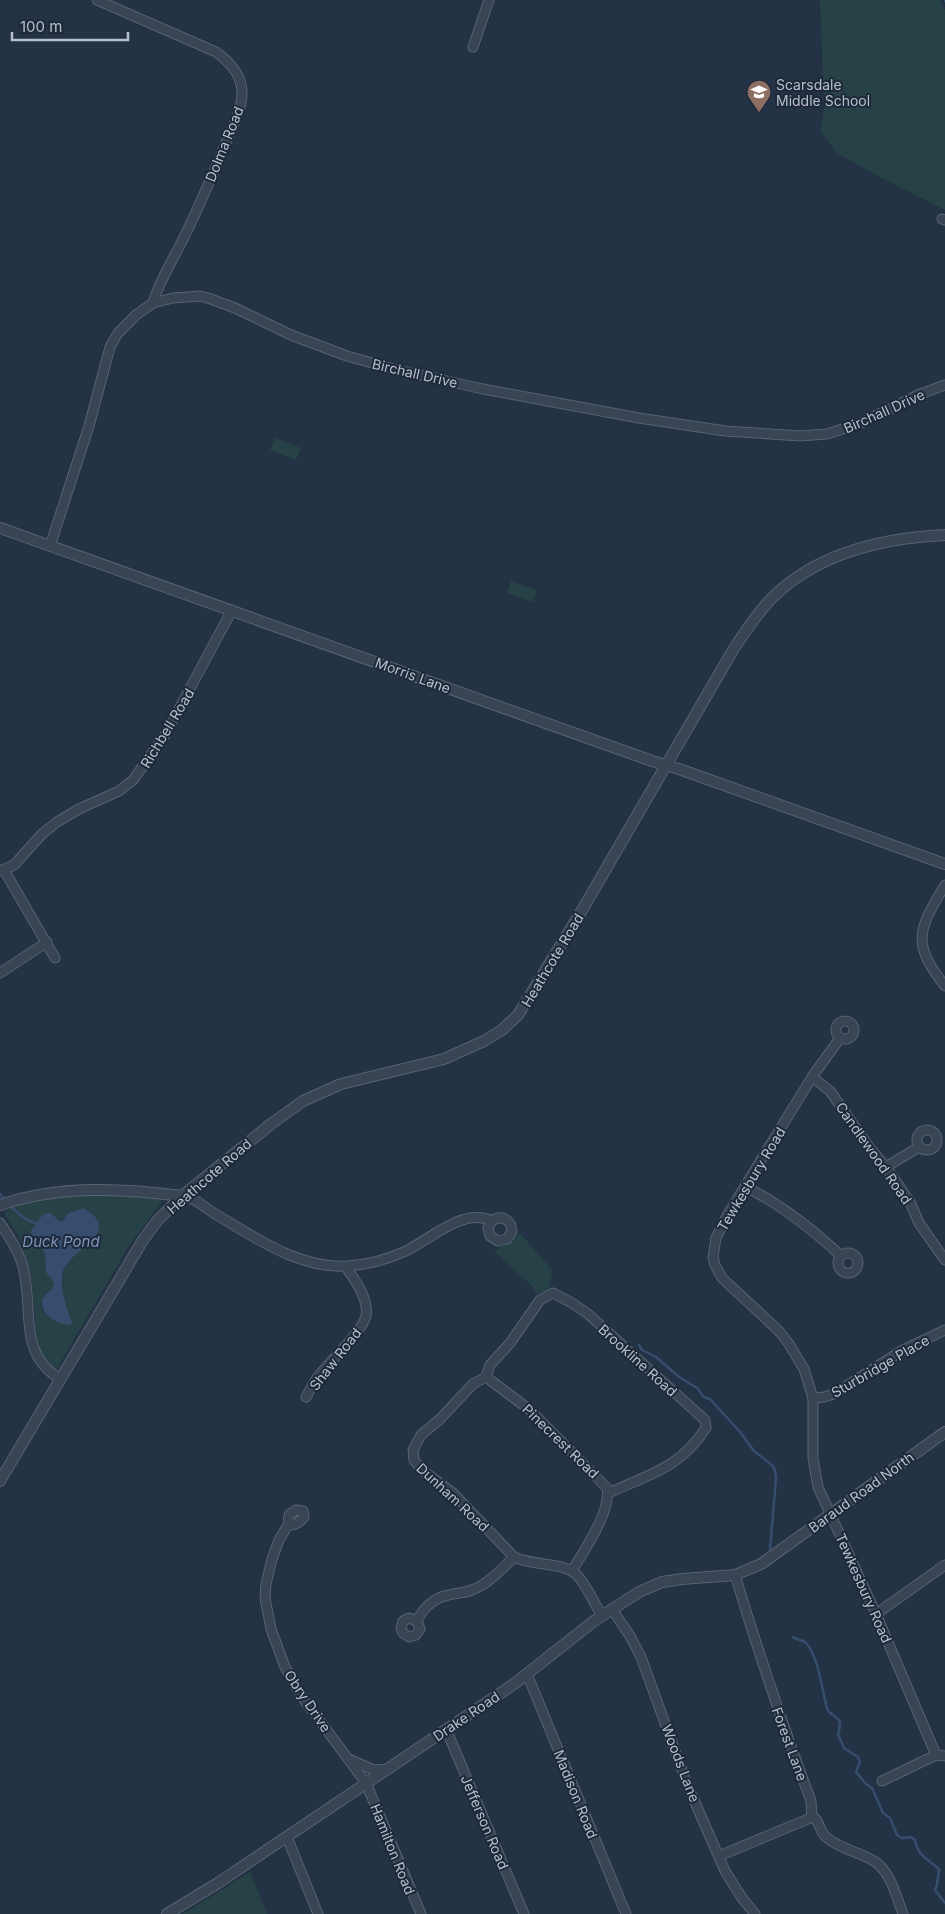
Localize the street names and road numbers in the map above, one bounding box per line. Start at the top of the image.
street label: Dolma Road [201,104,247,184]
street label: Birchall Drive [371,355,459,391]
street label: Birchall Drive [841,386,927,436]
street label: Morris Lane [373,654,453,696]
street label: Richbell Road [137,685,197,771]
street label: Heathcote Road [517,910,587,1010]
street label: Candlewood Road [832,1099,916,1207]
street label: Tewkesbury Road [713,1124,789,1234]
street label: Heathcote Road [163,1135,255,1217]
street label: Brookline Road [595,1320,681,1400]
street label: Shaw Road [305,1324,365,1394]
street label: Sturbridge Place [828,1331,932,1401]
street label: Pinecrest Road [519,1400,603,1482]
street label: Baraud Road North [805,1448,917,1536]
street label: Dunham Road [413,1459,493,1535]
street label: Tewkesbury Road [832,1531,896,1645]
street label: Obry Drive [281,1667,335,1735]
street label: Drake Road [430,1688,502,1744]
street label: Forest Lane [769,1705,811,1783]
street label: Woods Lane [658,1722,704,1804]
street label: Madison Road [550,1747,602,1841]
street label: Jefferson Road [457,1772,513,1872]
street label: Hamilton Road [367,1801,419,1897]

